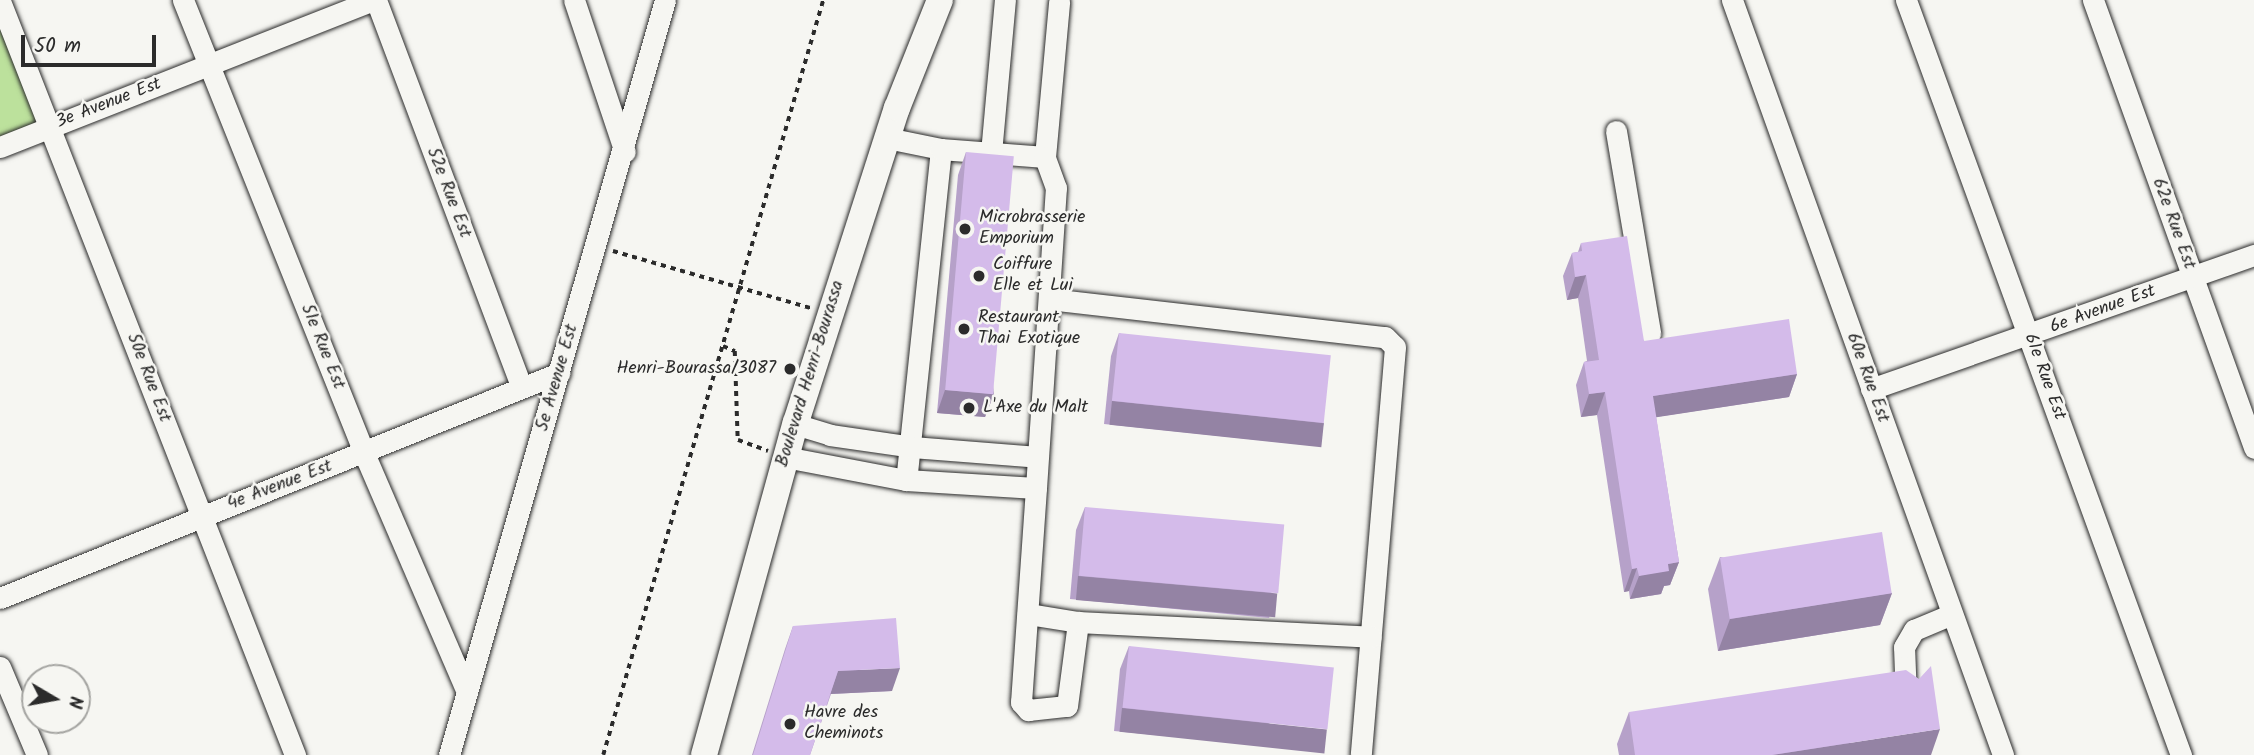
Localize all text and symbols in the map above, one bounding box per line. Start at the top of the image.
scale bar [24,21,159,65]
text: 50 m [34,30,81,63]
street label: 3e Avenue Est [53,74,165,134]
street label: 52e Rue Est [421,145,475,241]
street label: 62e Rue Est [2147,175,2199,273]
place label: Microbrasserie Emporium [979,208,1085,250]
marker: Microbrasserie Emporium [957,221,973,237]
place label: Coiffure Elle et Lui [993,255,1073,298]
marker: Coiffure Elle et Lui [971,268,987,284]
street label: Boulevard Henri-Bourassa [772,278,850,470]
street label: 6e Avenue Est [2047,281,2159,339]
street label: 51e Rue Est [295,301,349,393]
place label: Restaurant Thai Exotique [978,308,1080,350]
marker: Restaurant Thai Exotique [956,321,972,337]
street label: 5e Avenue Est [532,322,584,434]
street label: 50e Rue Est [121,330,175,426]
street label: 60e Rue Est [1841,330,1893,426]
street label: 61e Rue Est [2018,331,2070,423]
place label: Henri-Bourassa/3087 [617,358,776,380]
marker: Henri-Bourassa/3087 [782,361,798,377]
place label: L'Axe du Malt [983,397,1088,419]
marker: L'Axe du Malt [961,400,977,416]
street label: 4e Avenue Est [224,456,336,516]
north arrow [21,664,91,734]
text: N [59,694,91,711]
place label: Havre des Cheminots [804,703,884,746]
marker: Havre des Cheminots [782,716,798,732]

